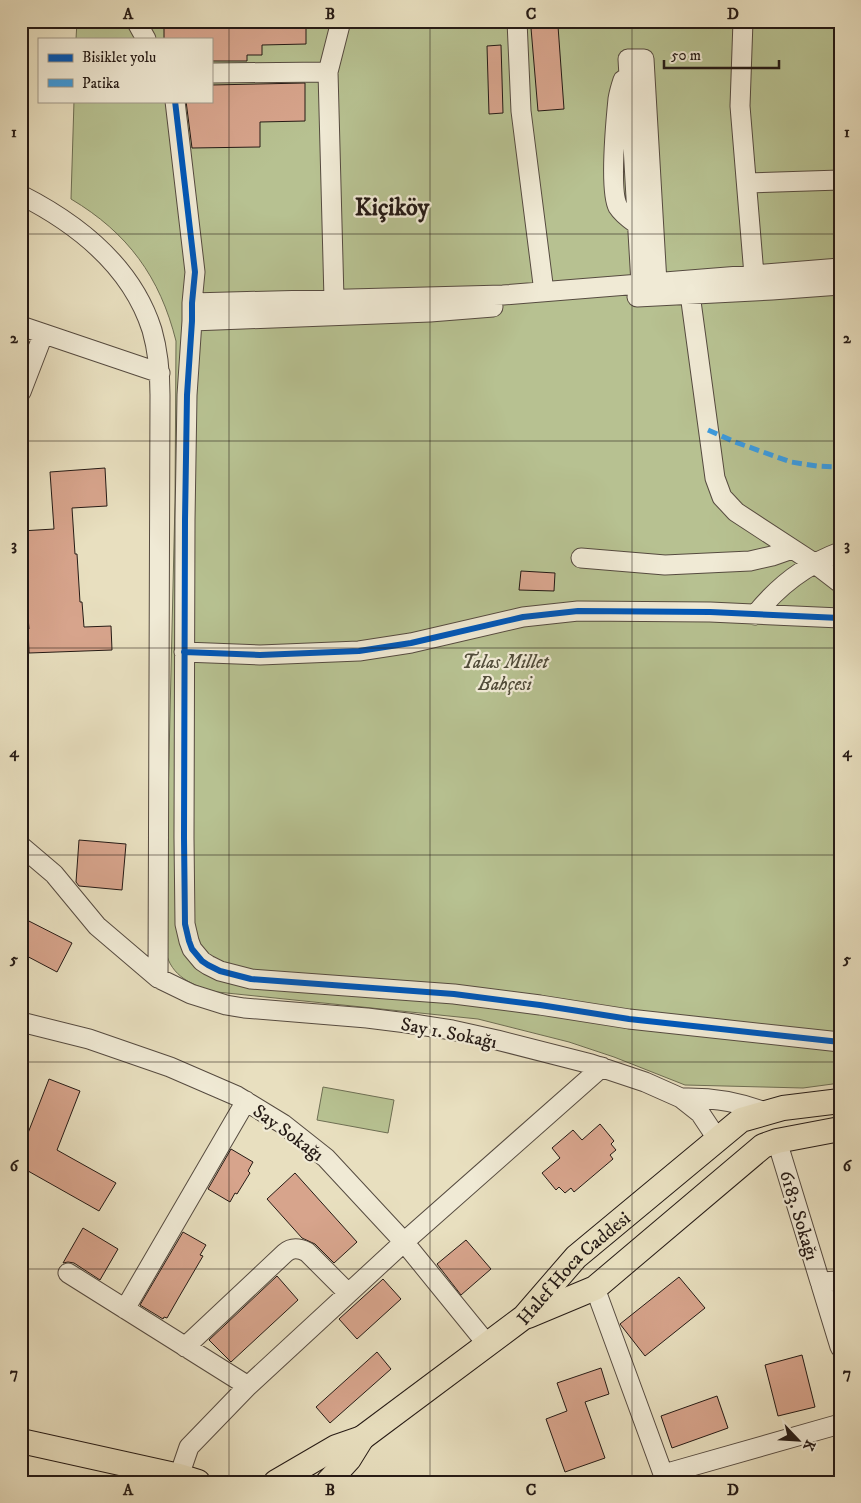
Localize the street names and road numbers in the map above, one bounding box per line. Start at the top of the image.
street label: Say 1. Sokağı [399,1013,499,1054]
street label: Say Sokağı [248,1100,328,1167]
street label: 6183. Sokağı [774,1168,823,1263]
street label: Halef Hoca Caddesi [512,1207,635,1330]

